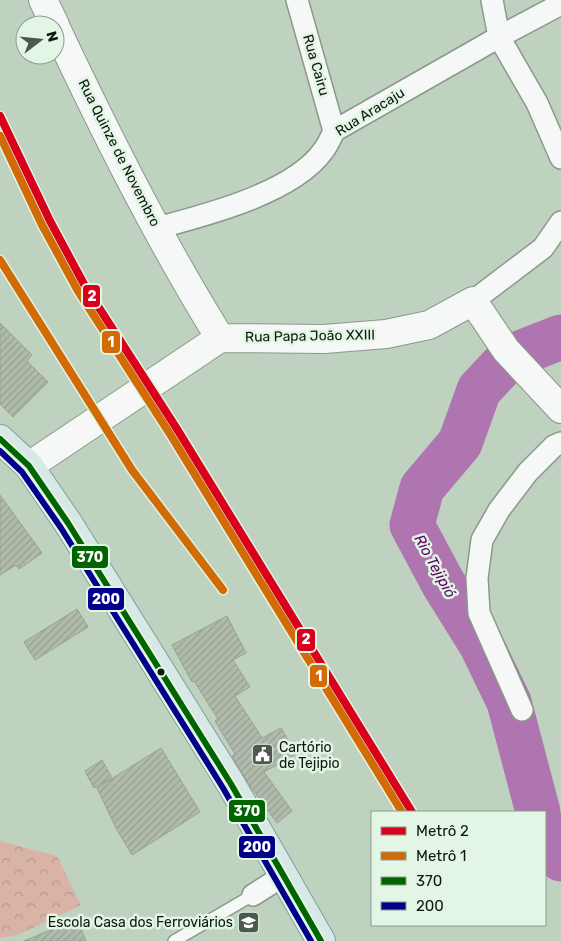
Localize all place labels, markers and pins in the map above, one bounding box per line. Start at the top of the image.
unlabelled marker [156,667,166,677]
place label: Cartório de Tejipio [279,739,340,772]
public building icon: Cartório de Tejipio [251,743,275,767]
school or university icon: Escola Casa dos Ferroviários [237,910,261,934]
place label: Escola Casa dos Ferroviários [48,914,233,931]

